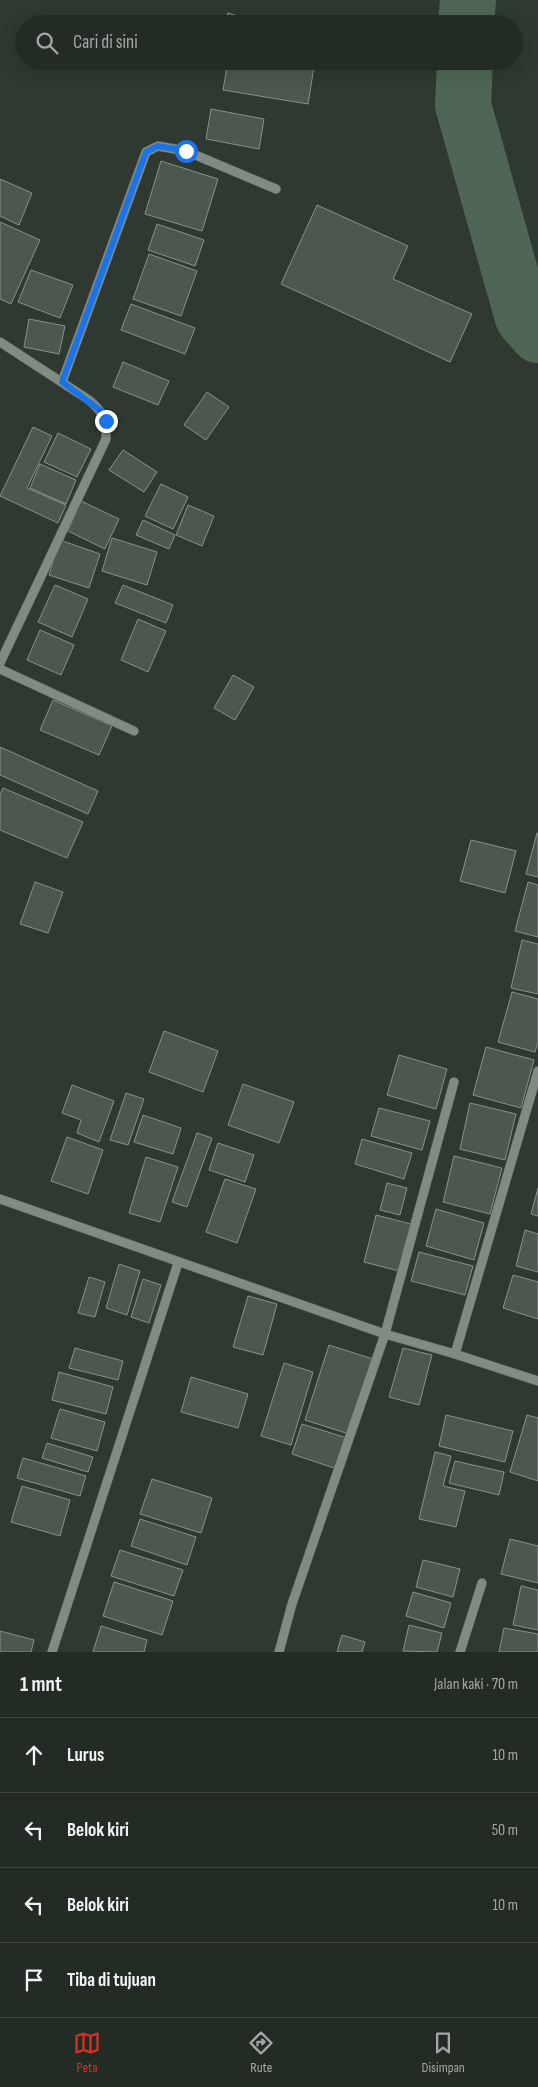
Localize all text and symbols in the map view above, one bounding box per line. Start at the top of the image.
search box [15,15,523,70]
icon: search [33,29,61,57]
text: Cari di sini [73,31,138,54]
route start [175,140,198,163]
route end [95,410,118,433]
text: 1 mnt [20,1672,62,1697]
text: Jalan kaki · 70 m [434,1675,518,1694]
icon: ahead [20,1741,48,1769]
text: Lurus [67,1744,104,1767]
text: 10 m [492,1746,518,1765]
icon: left [20,1816,48,1844]
text: Belok kiri [67,1819,129,1842]
text: 50 m [492,1821,518,1840]
icon: left [20,1891,48,1919]
text: Belok kiri [67,1894,129,1917]
text: 10 m [492,1896,518,1915]
icon: arrive [20,1966,48,1994]
text: Tiba di tujuan [67,1969,156,1992]
tab: Peta [73,2029,101,2076]
tab: Rute [247,2029,275,2076]
tab: Disimpan [422,2029,465,2076]

